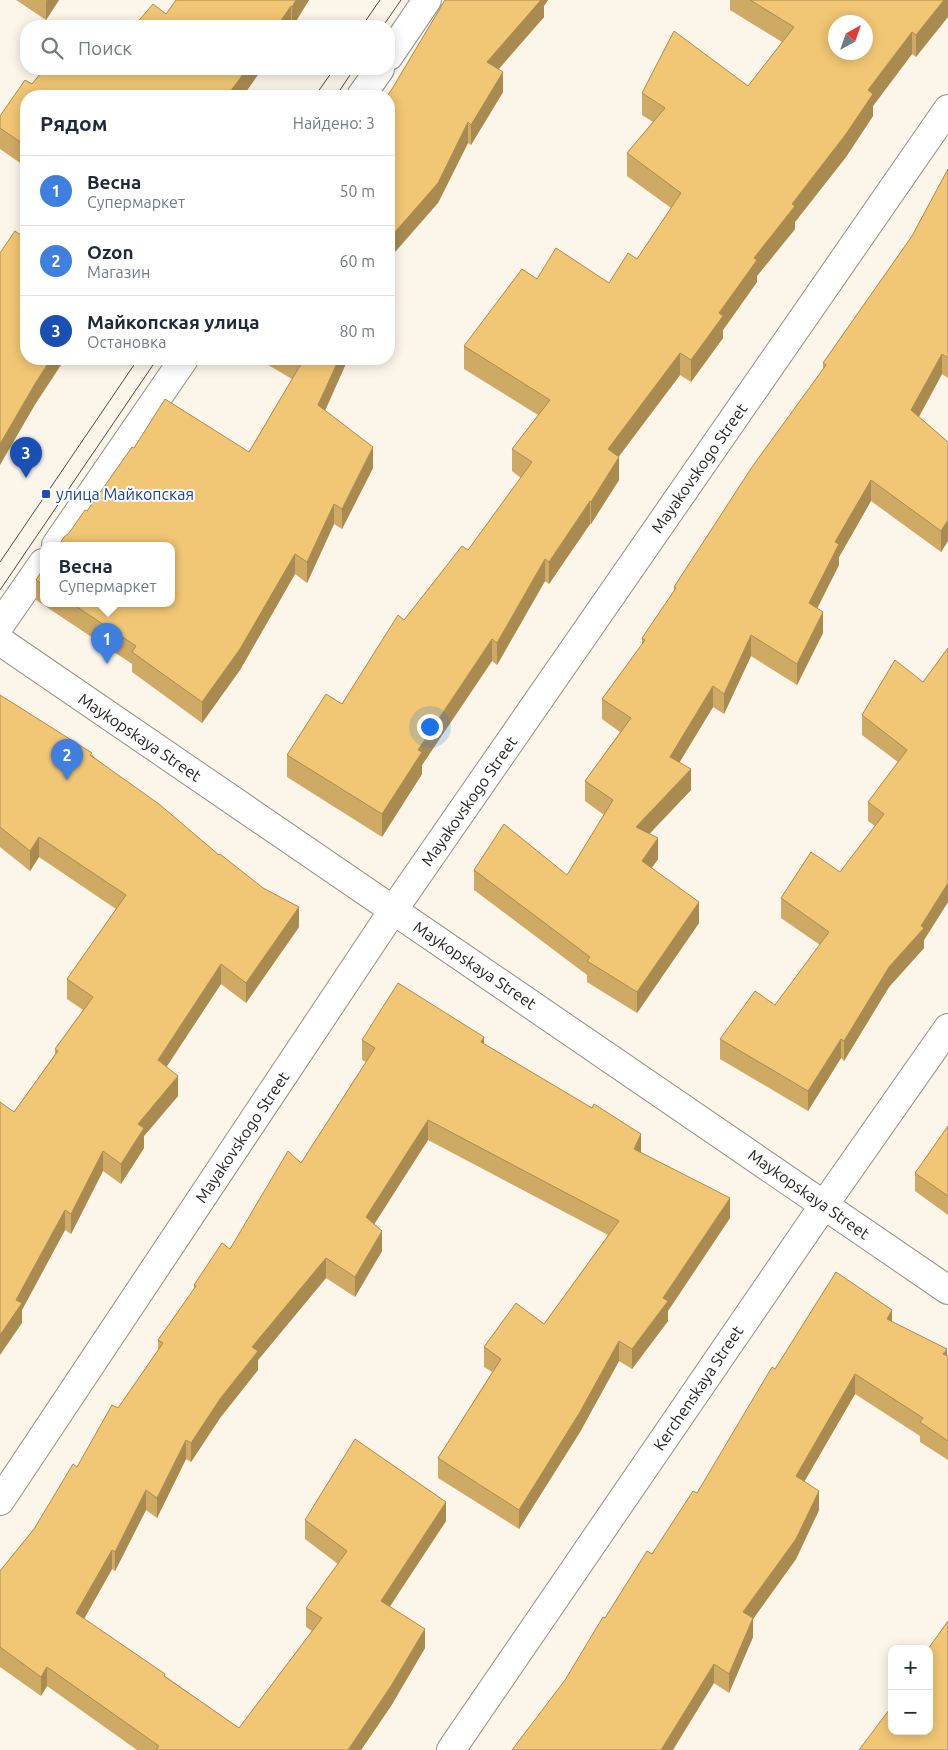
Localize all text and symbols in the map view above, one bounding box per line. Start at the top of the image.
north arrow [828,15,873,60]
search box [20,20,395,75]
icon: search [38,34,66,62]
text: Поиск [78,37,132,59]
text: Рядом [40,111,108,135]
text: Найдено: 3 [293,114,375,132]
text: Весна [87,171,141,193]
text: 1 [51,182,61,200]
text: 50 m [339,182,375,200]
text: Супермаркет [87,193,185,211]
text: Ozon [87,241,134,263]
text: 2 [51,252,61,270]
text: 60 m [339,252,375,270]
text: Магазин [87,263,150,281]
text: Майкопская улица [87,311,259,333]
text: 3 [51,322,61,340]
text: 80 m [339,322,375,340]
text: Остановка [87,333,166,351]
street label: Mayakovskogo Street [647,399,751,536]
pin: 3 [10,437,42,478]
place label: улица Майкопская [56,485,194,503]
marker: улица Майкопская [40,488,52,500]
popup [40,542,175,607]
text: Весна [58,555,113,577]
text: Супермаркет [58,577,157,595]
pin: 1 [91,623,123,664]
street label: Maykopskaya Street [75,689,205,785]
your location [417,714,443,740]
street label: Mayakovskogo Street [417,732,521,869]
pin: 2 [51,739,83,780]
street label: Maykopskaya Street [410,917,540,1013]
street label: Mayakovskogo Street [192,1068,293,1206]
street label: Maykopskaya Street [745,1145,874,1243]
street label: Kerchenskaya Street [650,1322,747,1454]
map controls [888,1645,933,1735]
button: + [888,1645,933,1690]
button: − [888,1690,933,1735]

